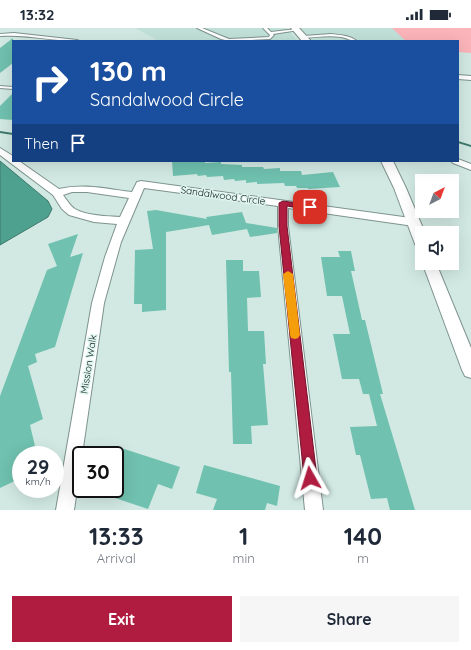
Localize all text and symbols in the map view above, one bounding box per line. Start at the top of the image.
text: 13:32 [20,5,55,24]
text: 130 m [90,53,167,88]
icon: right [24,56,76,108]
text: Sandalwood Circle [90,88,244,111]
icon: arrive [67,132,89,154]
text: Then [24,134,59,153]
north arrow [415,174,459,218]
map controls [415,174,459,270]
street label: Sandalwood Circle [180,183,266,208]
pin [293,190,327,224]
icon: arrive [299,196,321,218]
button: sound [415,226,459,270]
street label: Mission Walk [77,334,100,395]
speed limit sign: 30 [72,446,124,498]
text: 29 [27,454,49,479]
position arrow [289,457,331,499]
text: km/h [25,475,51,488]
text: 13:33 [89,521,144,551]
text: 1 [239,521,248,551]
text: 140 [344,521,382,551]
text: Arrival [97,550,136,566]
text: min [233,550,255,566]
text: m [357,550,369,566]
button: Exit [12,596,232,642]
button: Share [240,596,459,642]

